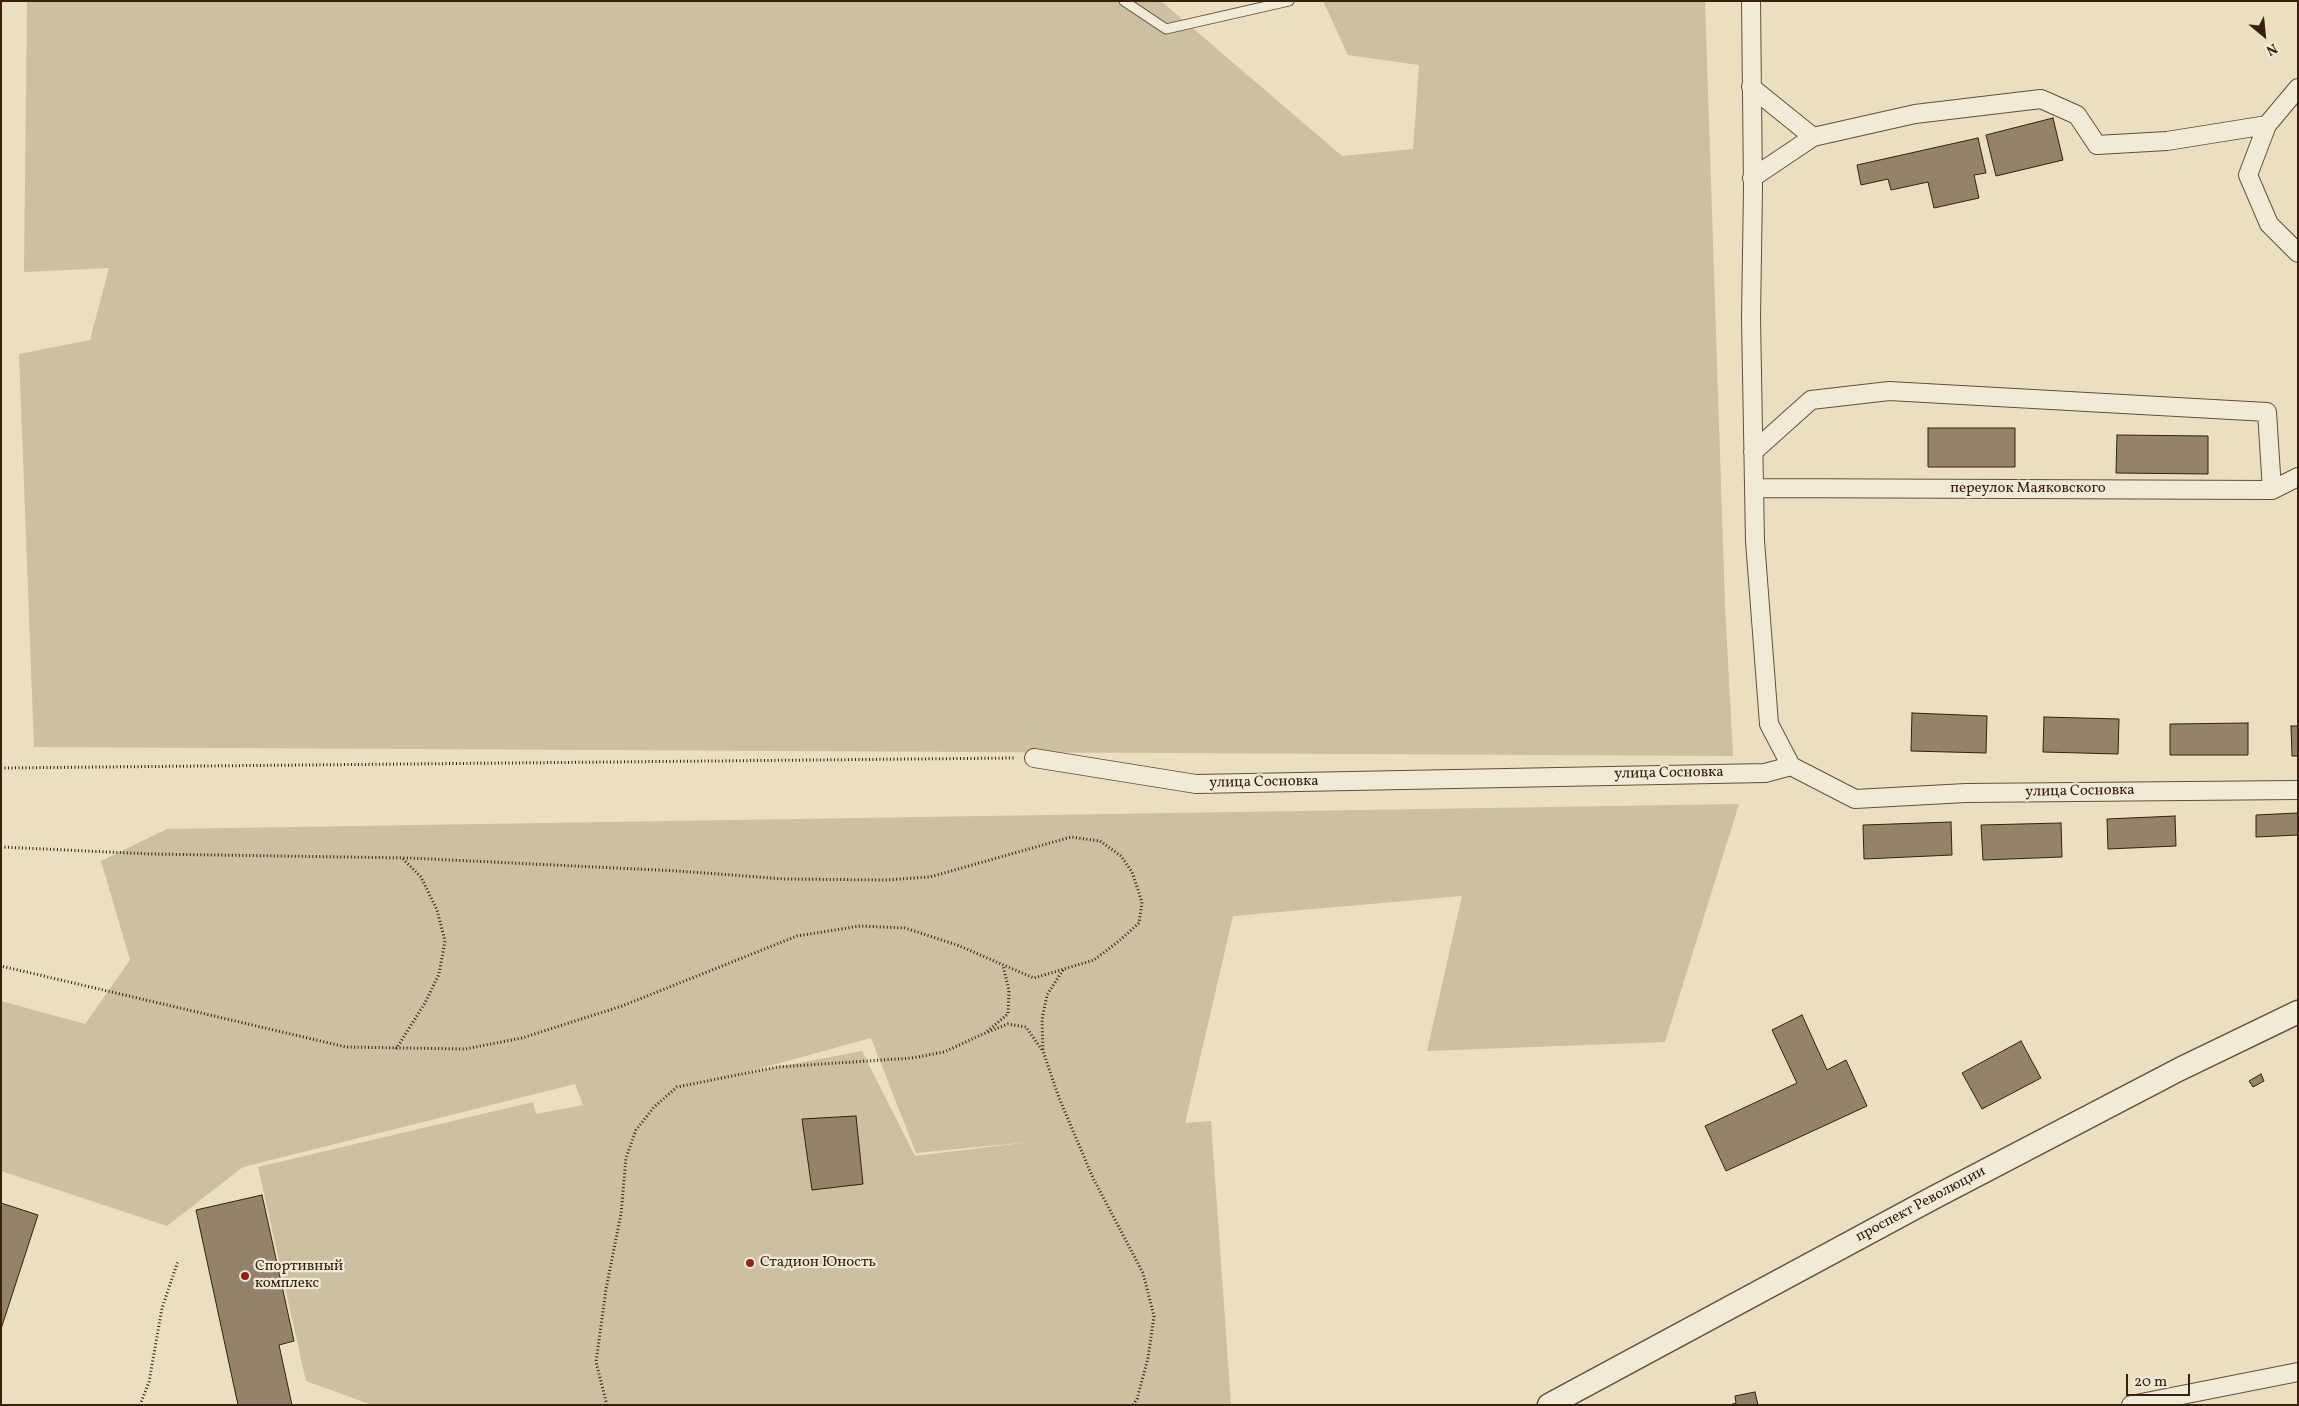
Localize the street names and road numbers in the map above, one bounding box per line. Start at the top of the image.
street label: переулок Маяковского [1950,480,2106,498]
street label: улица Сосновка [1614,764,1724,784]
street label: улица Сосновка [1209,773,1319,793]
street label: улица Сосновка [2025,782,2135,802]
street label: проспект Революции [1853,1163,1989,1247]

